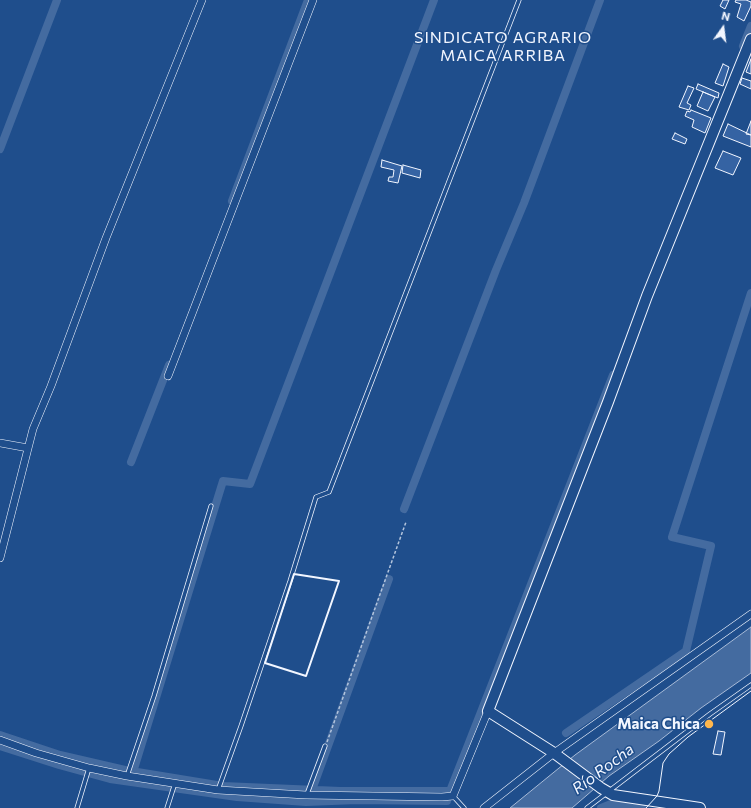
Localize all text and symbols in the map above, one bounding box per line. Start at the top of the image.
north arrow [703,8,743,48]
text: N [720,9,732,23]
district label: SINDICATO AGRARIO MAICA ARRIBA [414,28,592,66]
place label: Maica Chica [617,715,700,733]
marker: Maica Chica [703,718,715,730]
water label: Río Rocha [568,739,638,799]

